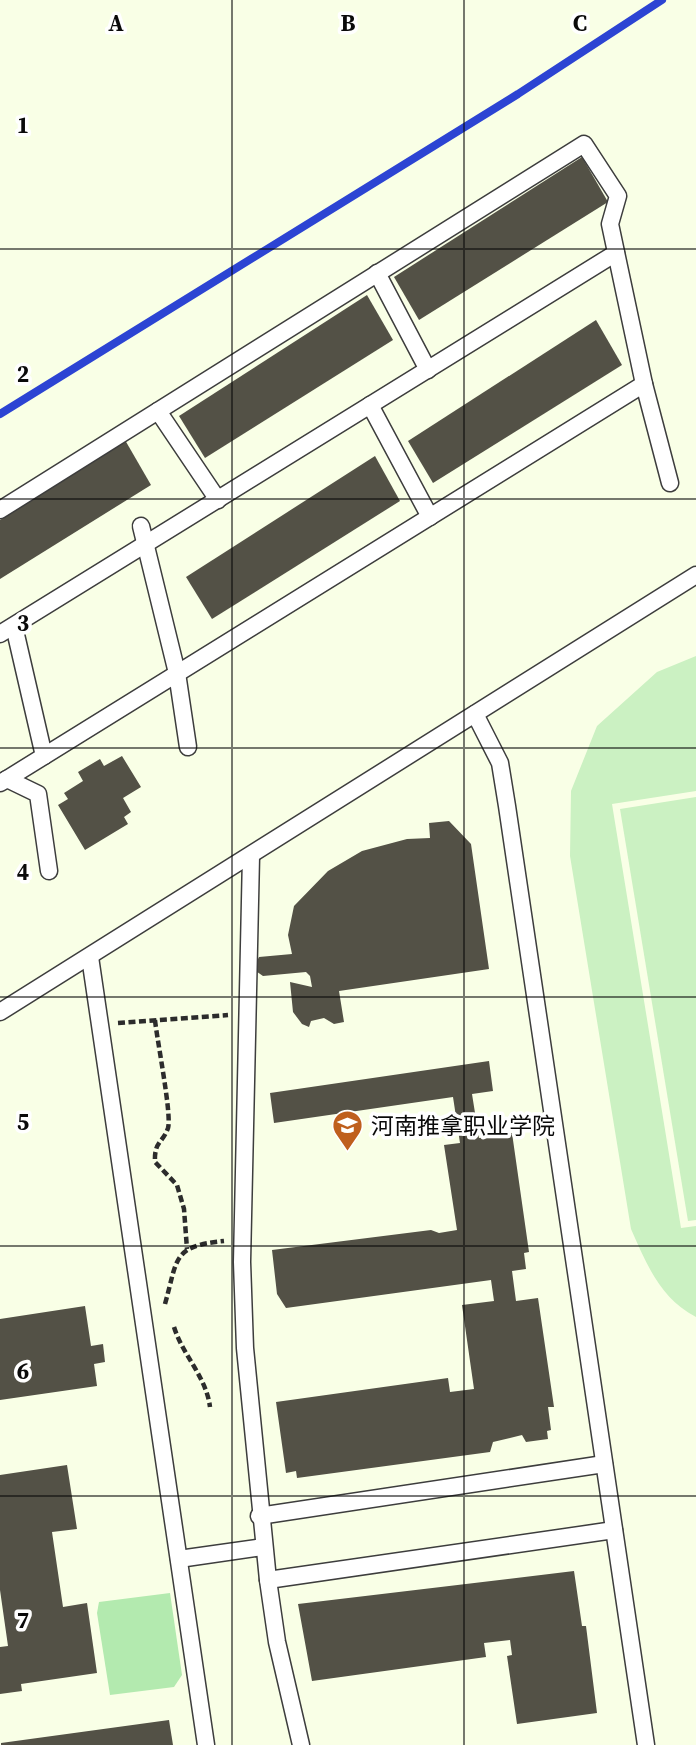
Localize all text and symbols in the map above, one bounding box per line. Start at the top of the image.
text: A [108,7,124,39]
text: B [341,7,356,39]
text: C [573,7,587,39]
text: 1 [17,109,29,141]
text: 2 [17,358,29,390]
text: 3 [17,607,29,639]
text: 4 [17,856,29,888]
text: 5 [17,1106,29,1138]
school or university icon: 河南推拿职业学院 [331,1109,365,1153]
place label: 河南推拿职业学院 [371,1110,555,1142]
text: 6 [17,1355,29,1387]
text: 7 [17,1604,29,1636]

